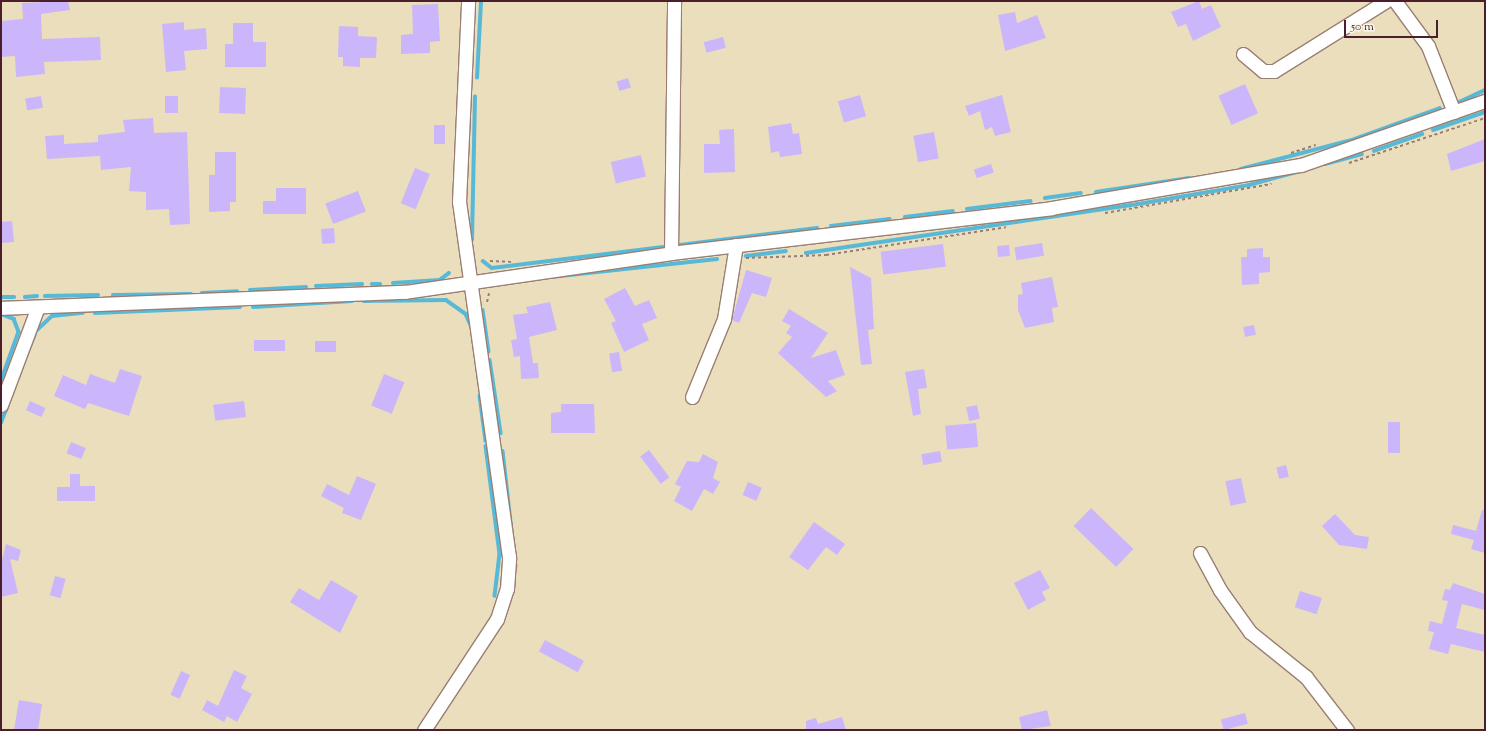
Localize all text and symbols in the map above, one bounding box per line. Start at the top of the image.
scale bar [1346,12,1440,38]
text: 50 m [1351,18,1374,36]

